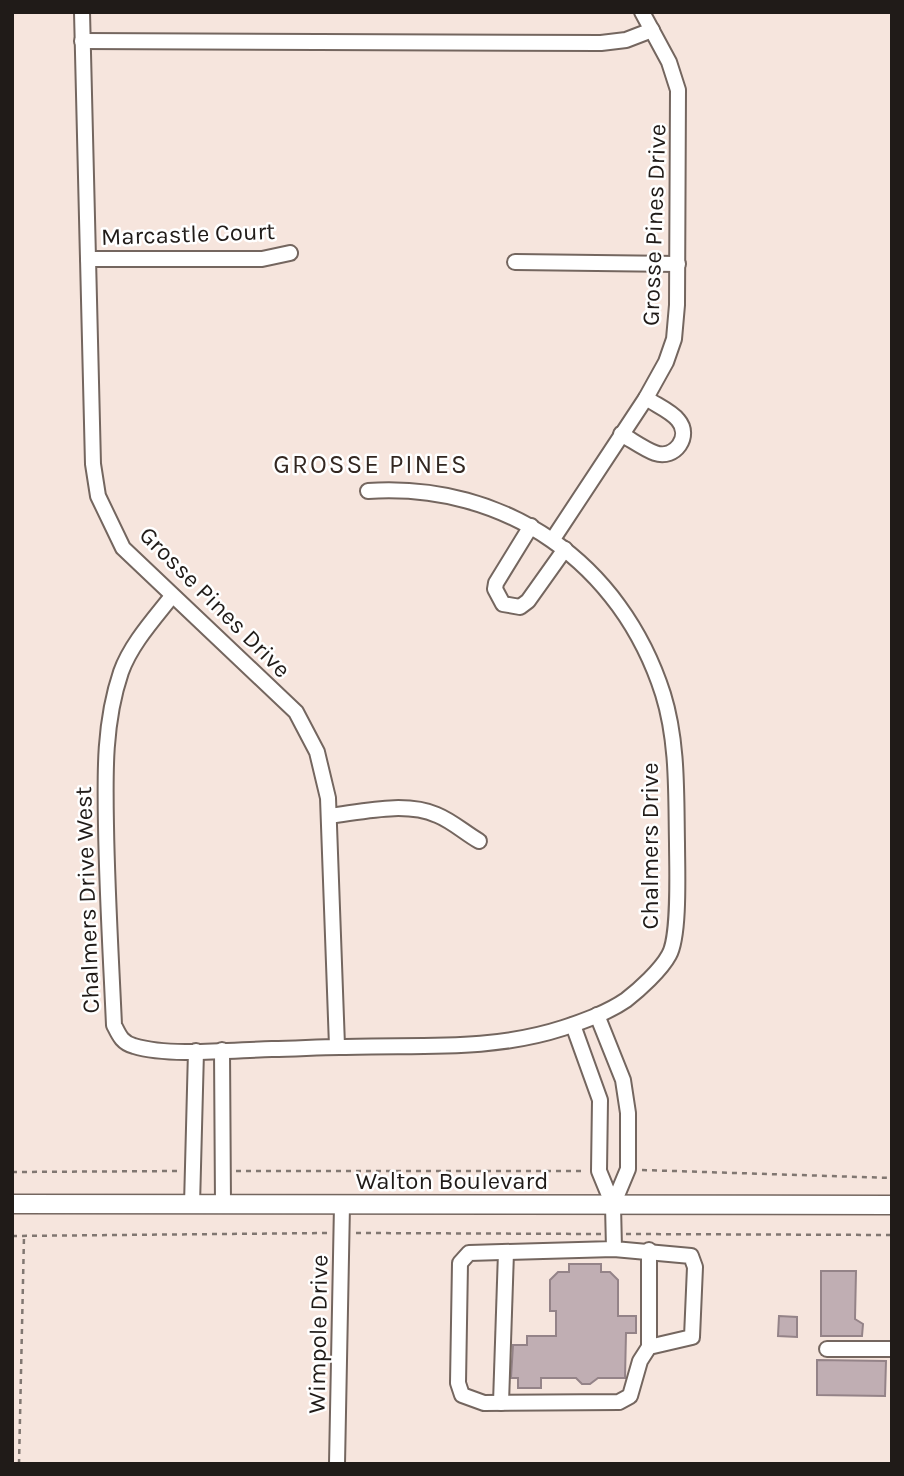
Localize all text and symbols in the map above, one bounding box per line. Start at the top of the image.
street label: Grosse Pines Drive [636,124,672,326]
street label: Marcastle Court [100,217,276,251]
district label: GROSSE PINES [273,449,469,480]
street label: Grosse Pines Drive [134,521,296,683]
street label: Chalmers Drive [636,763,664,929]
street label: Chalmers Drive West [69,786,105,1014]
street label: Walton Boulevard [356,1167,548,1195]
street label: Wimpole Drive [303,1254,333,1414]

